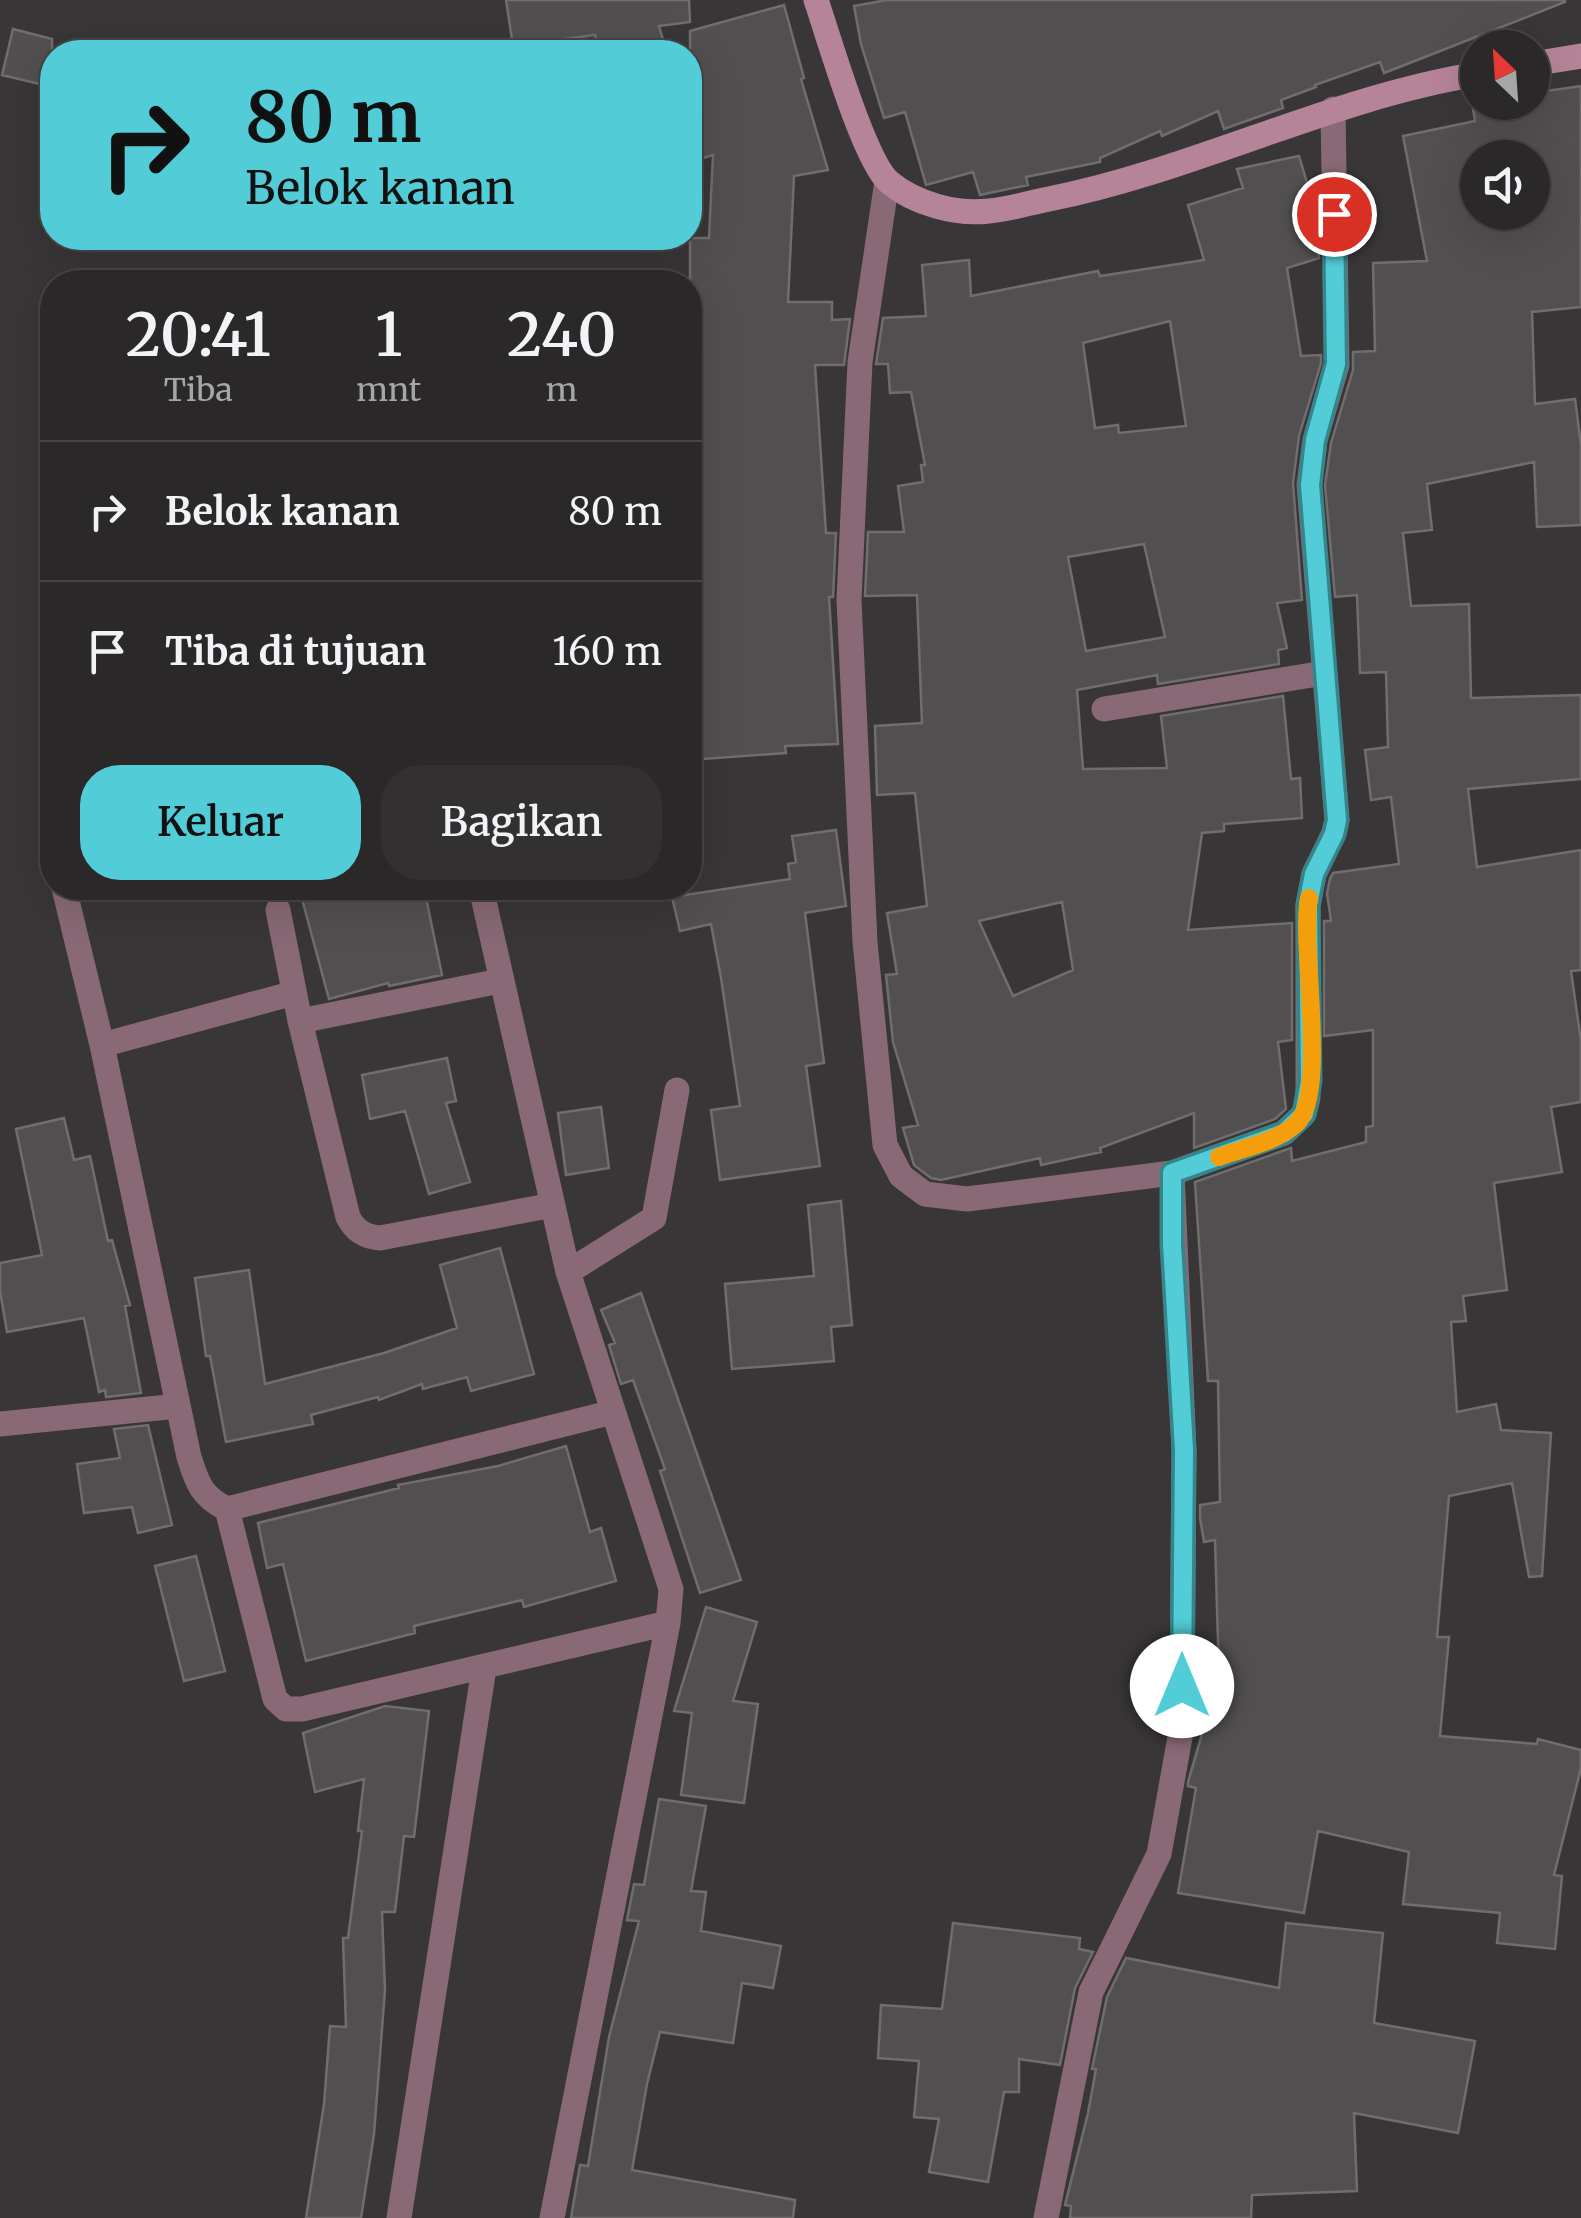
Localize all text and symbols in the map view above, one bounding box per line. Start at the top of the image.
north arrow [1460,30,1550,120]
map controls [1460,30,1550,230]
text: 80 m [245,73,421,161]
icon: right [80,80,210,210]
button: sound [1460,140,1550,230]
text: Belok kanan [245,160,515,216]
pin [1292,172,1377,257]
icon: arrive [1307,187,1362,242]
text: 20:41 [125,297,271,372]
text: 1 [375,297,403,372]
text: 240 [507,297,616,372]
text: Tiba [164,370,233,410]
text: mnt [356,370,421,410]
text: m [546,370,578,410]
icon: right [80,484,135,539]
text: Belok kanan [165,488,400,535]
text: 80 m [568,488,662,535]
icon: arrive [80,624,135,679]
text: Tiba di tujuan [165,628,426,675]
text: 160 m [552,628,662,675]
button: Keluar [80,765,361,880]
button: Bagikan [381,765,662,880]
position arrow [1130,1634,1234,1738]

